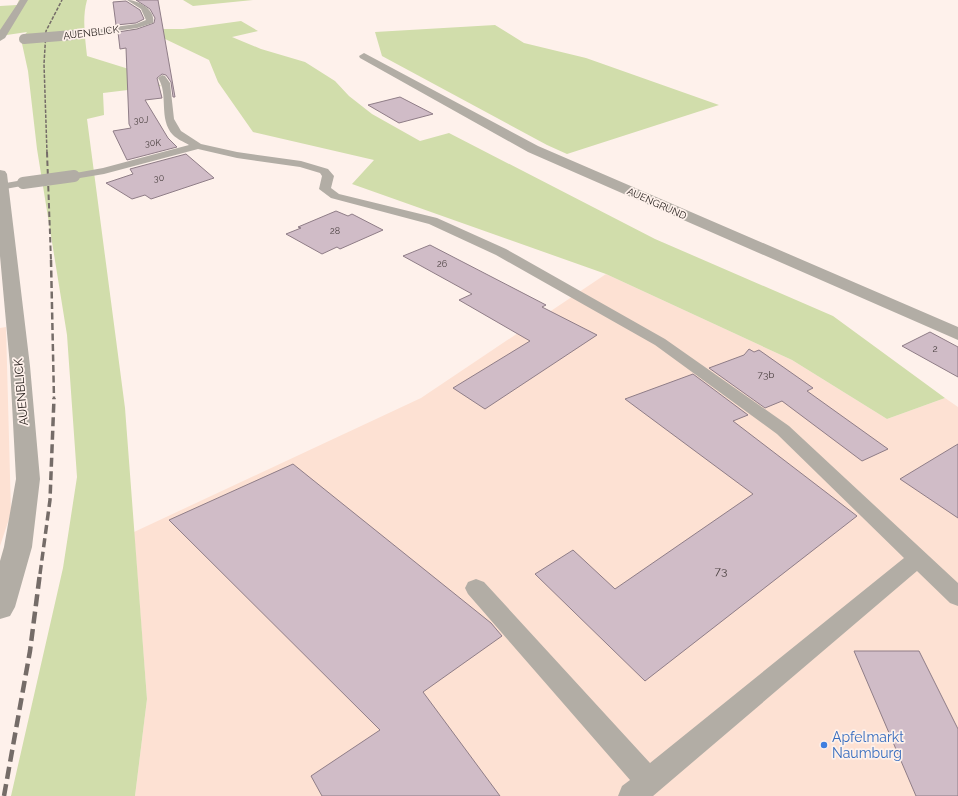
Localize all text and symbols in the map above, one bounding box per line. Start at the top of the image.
street label: AUENBLICK [63,24,120,41]
house number: 30J [134,115,148,125]
house number: 30K [145,138,161,148]
house number: 30 [154,173,165,183]
street label: AUENGRUND [625,185,688,221]
house number: 28 [330,226,340,236]
house number: 26 [437,259,448,269]
house number: 2 [932,343,938,354]
street label: AUENBLICK [11,358,31,426]
house number: 73b [758,369,774,380]
house number: 73 [715,564,727,578]
place label: Apfelmarkt Naumburg [832,729,904,761]
marker: Apfelmarkt Naumburg [819,740,829,750]

